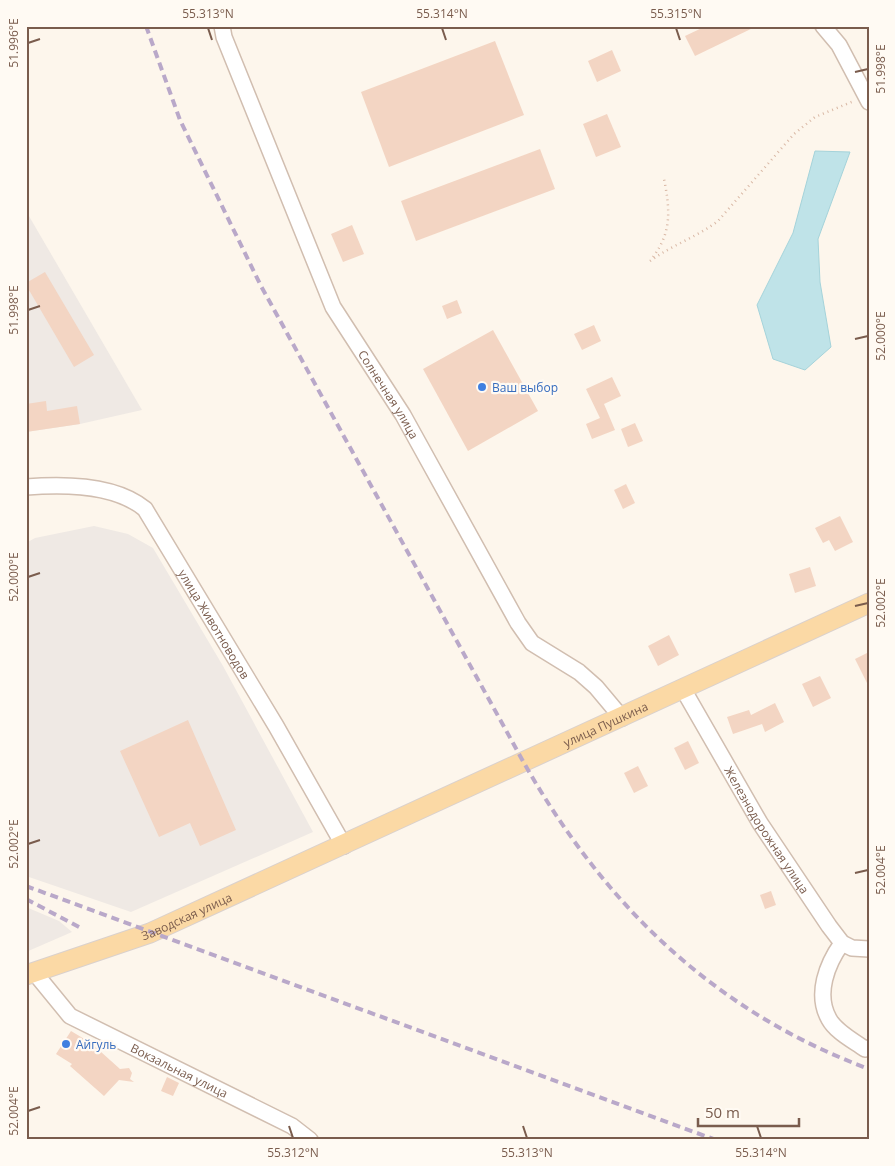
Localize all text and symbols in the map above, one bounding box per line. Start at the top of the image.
text: 55.313°N [182,5,234,22]
text: 55.314°N [416,5,468,22]
text: 55.315°N [650,5,702,22]
text: 51.996°E [5,18,22,68]
text: 51.998°E [872,44,889,94]
text: 51.998°E [5,285,22,335]
text: 52.000°E [872,311,889,361]
street label: Солнечная улица [354,347,423,442]
place label: Ваш выбор [492,379,558,396]
marker: Ваш выбор [476,381,488,393]
text: 52.000°E [5,552,22,602]
street label: улица Животноводов [175,566,254,682]
text: 52.002°E [872,578,889,628]
street label: улица Пушкина [560,697,650,751]
street label: Железнодорожная улица [721,763,813,897]
text: 52.002°E [5,819,22,869]
text: 52.004°E [872,845,889,895]
street label: Заводская улица [139,888,234,944]
place label: Айгуль [76,1036,116,1053]
marker: Айгуль [60,1038,72,1050]
street label: Вокзальная улица [128,1039,231,1101]
text: 52.004°E [5,1086,22,1136]
scale bar [698,1096,799,1128]
text: 50 m [705,1102,740,1122]
text: 55.312°N [267,1144,319,1161]
text: 55.313°N [501,1144,553,1161]
text: 55.314°N [735,1144,787,1161]

